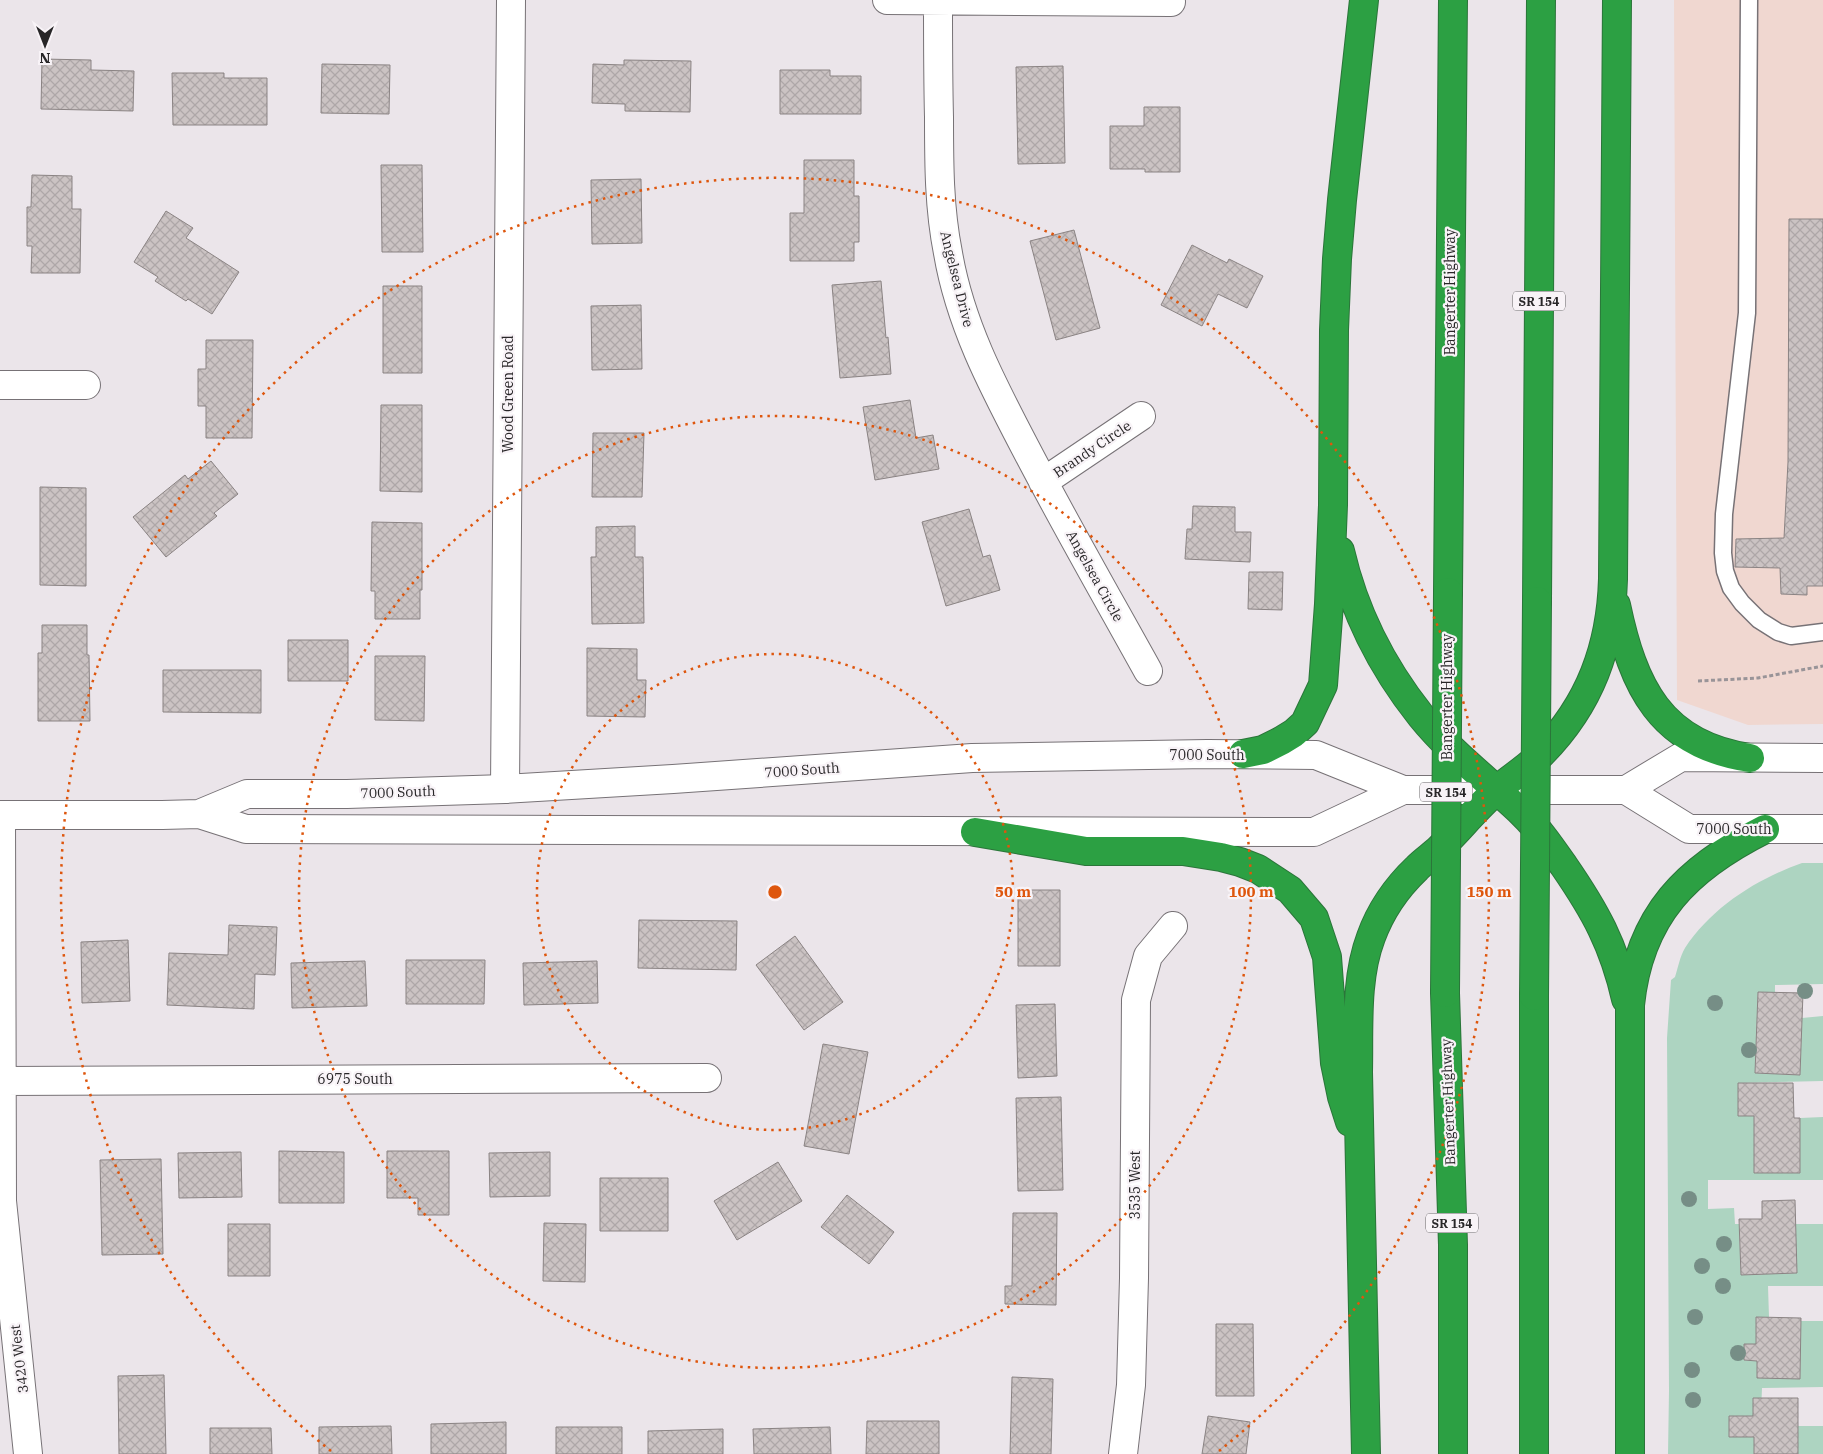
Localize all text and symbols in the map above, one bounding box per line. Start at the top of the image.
north arrow [20,20,70,70]
text: N [39,49,51,67]
street label: Bangerter Highway [1441,228,1459,355]
street label: Angelsea Drive [936,229,978,329]
road number: SR 154 [1513,292,1565,310]
street label: Wood Green Road [499,335,517,453]
street label: Brandy Circle [1050,416,1134,482]
street label: Angelsea Circle [1062,527,1128,625]
street label: Bangerter Highway [1438,633,1456,760]
street label: 7000 South [1169,746,1245,764]
street label: 7000 South [764,758,840,782]
street label: 7000 South [360,782,436,802]
road number: SR 154 [1420,782,1472,802]
street label: 7000 South [1696,820,1772,838]
text: 50 m [995,882,1031,901]
text: 100 m [1228,882,1274,901]
text: 150 m [1466,882,1512,901]
centre of rings [766,883,784,901]
street label: Bangerter Highway [1437,1038,1459,1166]
street label: 6975 South [317,1070,393,1088]
street label: 3535 West [1126,1150,1144,1219]
road number: SR 154 [1426,1214,1478,1232]
street label: 3420 West [6,1324,32,1394]

